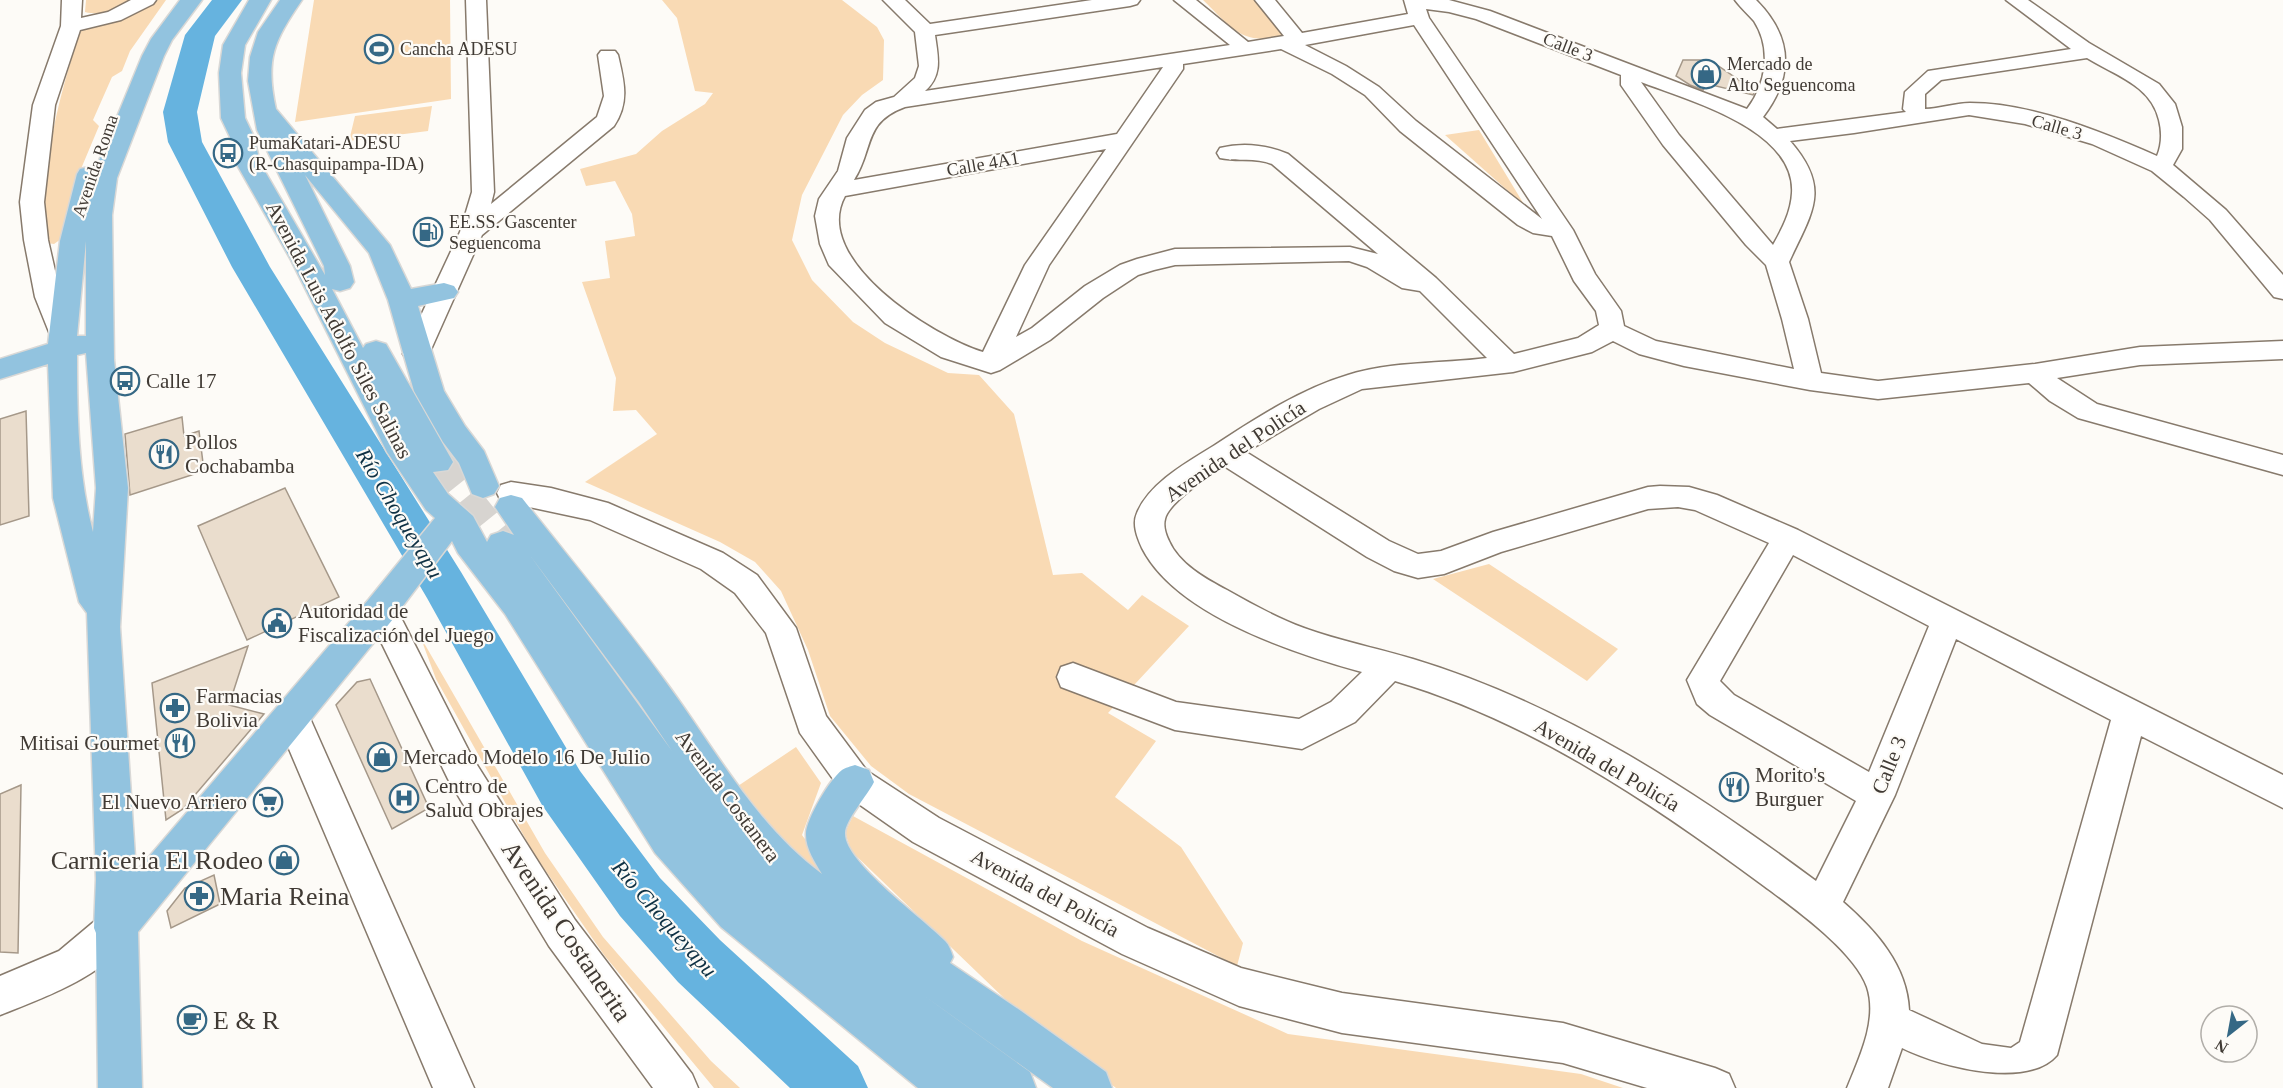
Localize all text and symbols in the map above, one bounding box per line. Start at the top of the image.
street label: Calle 3 [1540,28,1596,66]
sports icon: Cancha ADESU [363,33,395,65]
place label: Cancha ADESU [400,39,517,59]
place label: Mercado de Alto Seguencoma [1727,54,1855,95]
shop icon: Mercado de Alto Seguencoma [1690,58,1722,90]
street label: Calle 3 [2029,110,2085,144]
street label: Avenida Roma [68,112,122,220]
place label: PumaKatari-ADESU (R-Chasquipampa-IDA) [249,133,424,175]
bus stop icon: PumaKatari-ADESU (R-Chasquipampa-IDA) [212,137,244,169]
street label: Calle 4A1 [945,148,1021,180]
street label: Avenida Luis Adolfo Siles Salinas [261,197,417,463]
place label: EE.SS. Gascenter Seguencoma [449,212,576,253]
fuel station icon: EE.SS. Gascenter Seguencoma [412,216,444,248]
bus stop icon: Calle 17 [109,365,141,397]
place label: Calle 17 [146,369,217,393]
street label: Avenida del Policía [1160,395,1310,507]
place label: Pollos Cochabamba [185,430,295,478]
restaurant icon: Pollos Cochabamba [148,438,180,470]
water label: Río Choqueyapu [350,443,448,583]
place label: Autoridad de Fiscalización del Juego [298,599,494,647]
public building icon: Autoridad de Fiscalización del Juego [261,607,293,639]
place label: Farmacias Bolivia [196,684,282,732]
pharmacy icon: Farmacias Bolivia [159,692,191,724]
street label: Avenida del Policía [1530,714,1685,817]
street label: Avenida Costanera [671,725,786,867]
restaurant icon: Mitisai Gourmet [164,727,196,759]
place label: Mitisai Gourmet [20,731,159,755]
street label: Calle 3 [1867,733,1911,797]
shop icon: Mercado Modelo 16 De Julio [366,741,398,773]
place label: Mercado Modelo 16 De Julio [403,745,650,769]
place label: Morito's Burguer [1755,763,1825,811]
restaurant icon: Morito's Burguer [1718,771,1750,803]
place label: Centro de Salud Obrajes [425,774,543,822]
hospital icon: Centro de Salud Obrajes [388,782,420,814]
supermarket icon: El Nuevo Arriero [252,786,284,818]
place label: El Nuevo Arriero [101,790,247,814]
street label: Avenida Costanerita [496,836,638,1027]
shop icon: Carniceria El Rodeo [268,844,300,876]
street label: Avenida del Policía [967,844,1124,942]
place label: Carniceria El Rodeo [51,846,263,875]
water label: Río Choqueyapu [606,854,722,982]
pharmacy icon: Maria Reina [183,880,215,912]
place label: Maria Reina [220,882,350,911]
cafe icon: E & R [176,1004,208,1036]
north arrow [2199,1004,2259,1064]
place label: E & R [213,1006,280,1035]
text: N [2212,1036,2231,1057]

